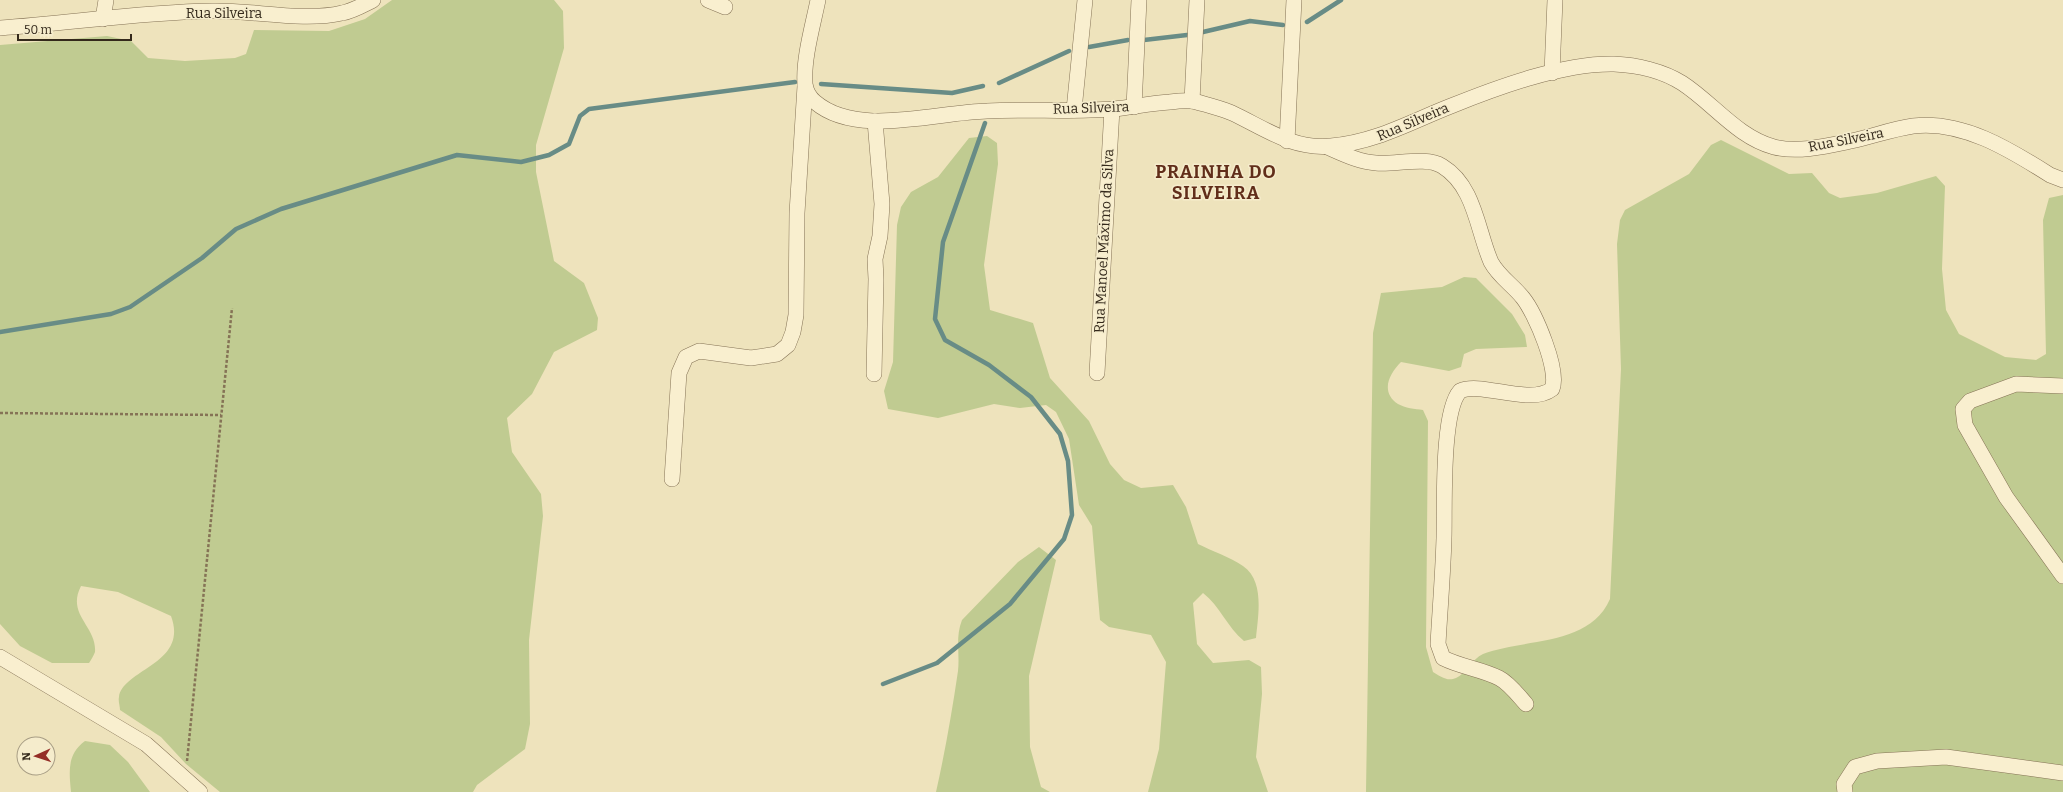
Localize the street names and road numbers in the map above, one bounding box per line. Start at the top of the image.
street label: Rua Silveira [186,5,263,22]
street label: Rua Silveira [1053,98,1130,118]
street label: Rua Silveira [1375,99,1452,145]
street label: Rua Silveira [1807,124,1885,156]
street label: Rua Manoel Máximo da Silva [1091,148,1117,334]

